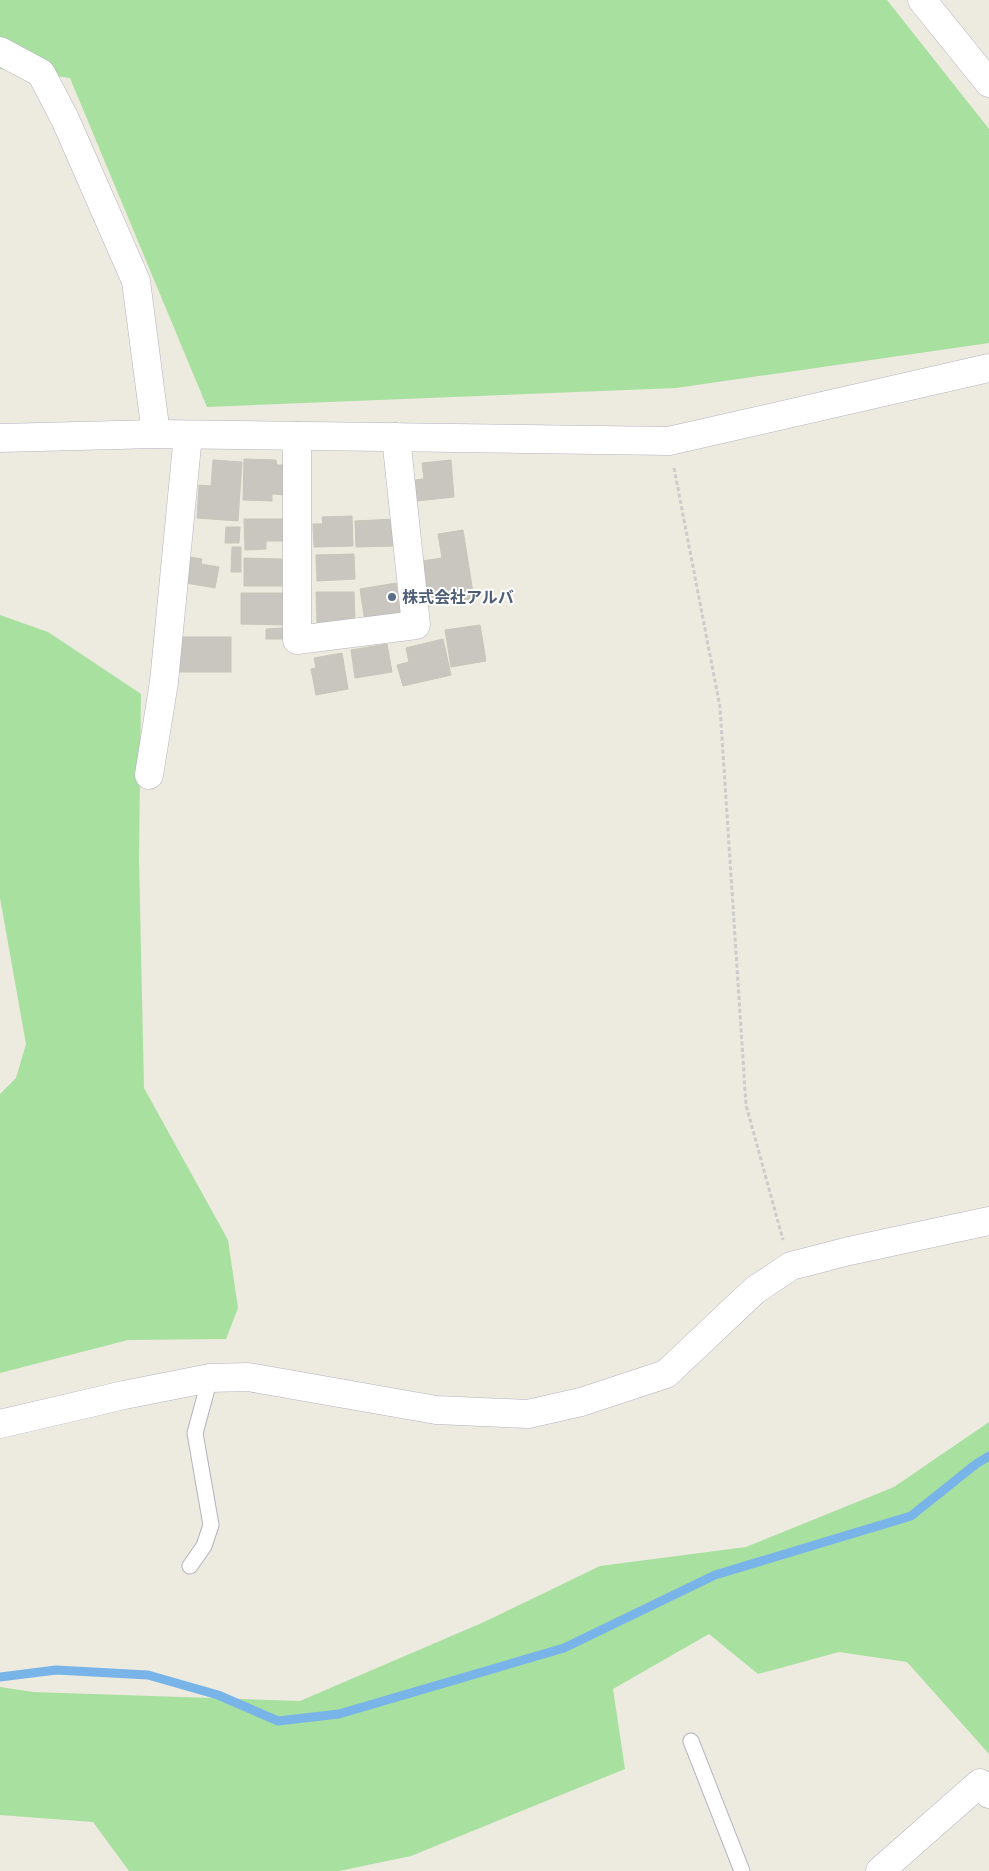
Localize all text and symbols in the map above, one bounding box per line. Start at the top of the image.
place label: 株式会社アルバ [402,588,514,607]
marker: 株式会社アルバ [386,591,398,603]

